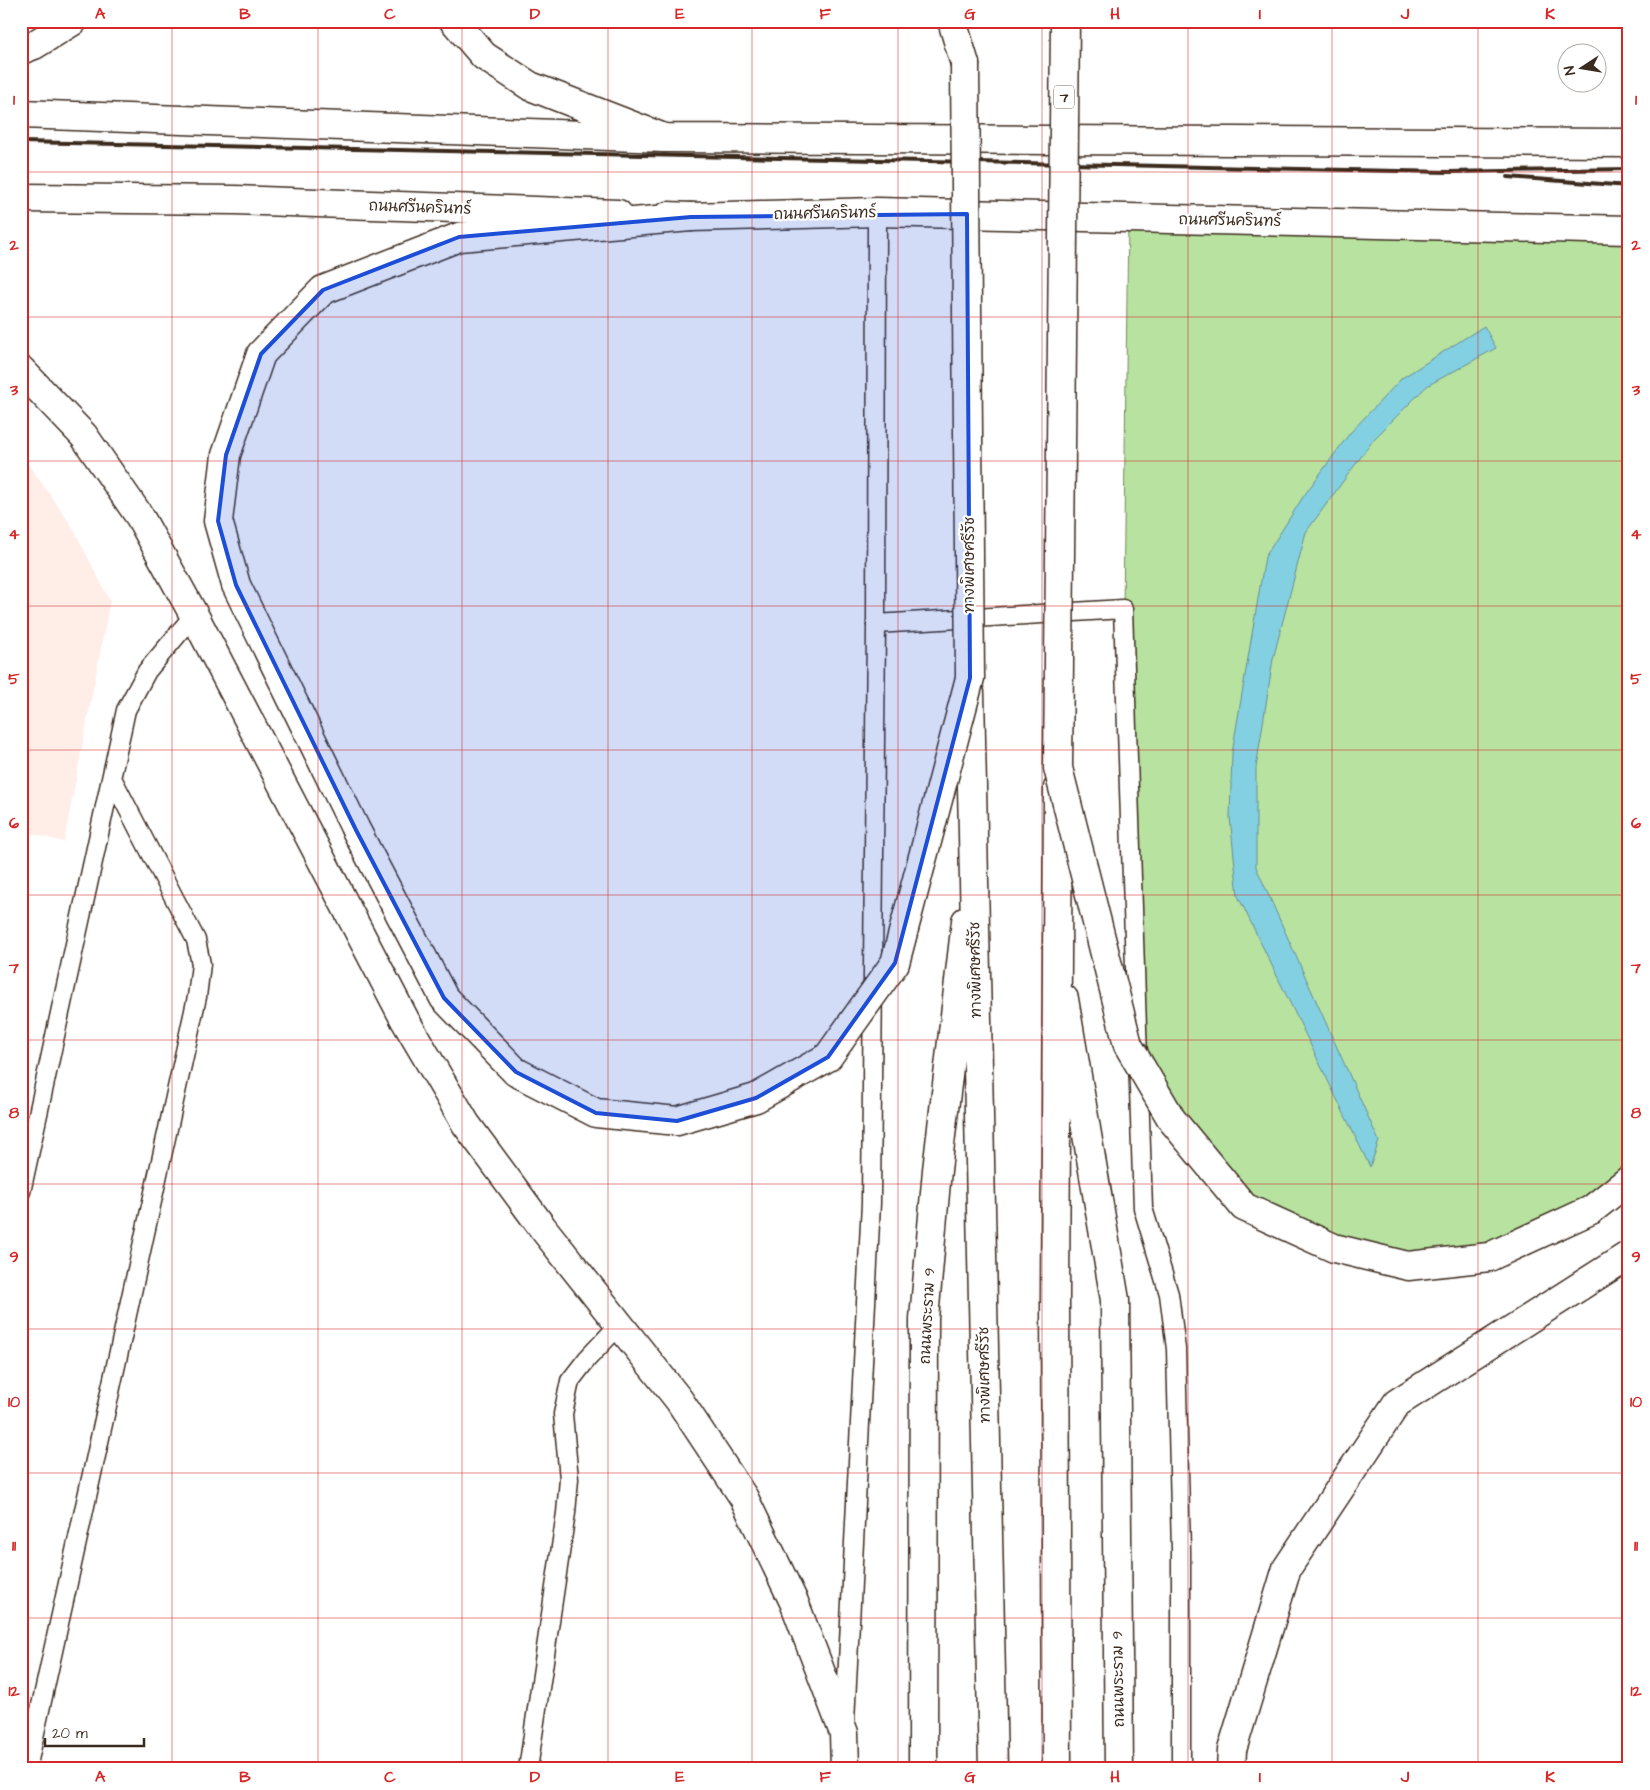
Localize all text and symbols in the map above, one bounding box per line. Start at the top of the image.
text: A [95,3,106,25]
text: B [239,3,251,25]
text: C [384,3,396,25]
text: D [530,3,541,25]
text: E [675,3,685,25]
text: F [819,3,831,25]
text: G [964,3,976,25]
text: H [1110,3,1120,25]
text: I [1259,3,1261,25]
text: J [1400,3,1410,25]
text: K [1545,3,1555,25]
north arrow [1558,42,1608,92]
text: N [1560,64,1581,77]
road number: 7 [1054,85,1074,108]
text: 1 [13,89,16,111]
text: 1 [1635,89,1638,111]
street label: ถนนศรีนครินทร์ [368,195,472,220]
street label: ถนนศรีนครินทร์ [773,202,877,225]
street label: ถนนศรีนครินทร์ [1178,209,1282,232]
text: 2 [8,234,19,256]
text: 2 [1630,234,1641,256]
text: 3 [9,379,19,401]
text: 3 [1631,379,1641,401]
street label: ทางพิเศษศรีรัช [959,516,980,613]
text: 4 [9,523,20,545]
text: 4 [1631,523,1642,545]
text: 5 [8,668,20,690]
text: 5 [1630,668,1642,690]
text: 6 [9,812,19,834]
text: 6 [1631,812,1641,834]
street label: ทางพิเศษศรีรัช [964,921,987,1018]
text: 7 [8,957,19,979]
text: 7 [1630,957,1641,979]
text: 8 [9,1102,20,1124]
text: 8 [1631,1102,1642,1124]
text: 9 [9,1246,19,1268]
text: 9 [1631,1246,1641,1268]
street label: ถนนพระราม 9 [914,1267,941,1365]
street label: ทางพิเศษศรีรัช [973,1326,996,1423]
text: 10 [8,1391,20,1413]
text: 10 [1630,1391,1642,1413]
text: 11 [12,1535,17,1557]
text: 11 [1634,1535,1639,1557]
street label: ถนนพระราม 9 [1107,1631,1130,1727]
text: 12 [8,1680,20,1702]
text: 12 [1630,1680,1642,1702]
scale bar [45,1715,144,1747]
text: 20 m [52,1723,88,1744]
text: A [95,1766,106,1788]
text: B [239,1766,251,1788]
text: C [384,1766,396,1788]
text: D [530,1766,541,1788]
text: E [675,1766,685,1788]
text: F [819,1766,831,1788]
text: G [964,1766,976,1788]
text: H [1110,1766,1120,1788]
text: I [1259,1766,1261,1788]
text: J [1400,1766,1410,1788]
text: K [1545,1766,1555,1788]

